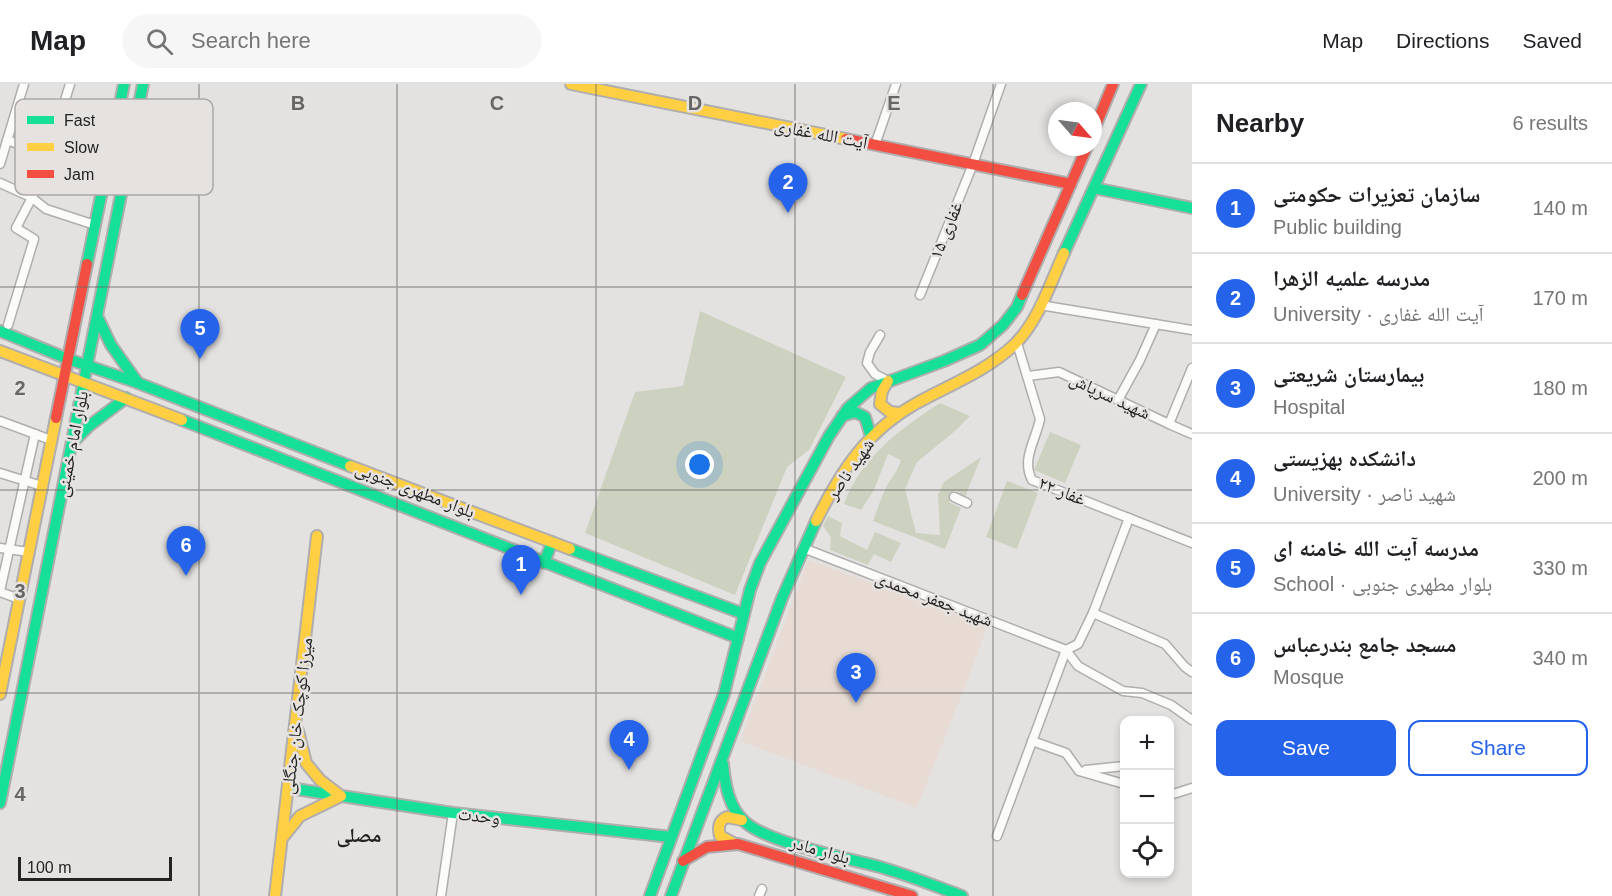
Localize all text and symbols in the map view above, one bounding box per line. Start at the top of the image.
search box [122,14,542,68]
text: Map [30,25,86,56]
icon: search [143,25,176,58]
text: Search here [191,28,311,53]
text: Map [1322,29,1363,52]
text: Directions [1396,29,1489,52]
text: Saved [1522,29,1582,52]
text: B [291,92,305,114]
text: C [490,92,504,114]
text: D [688,92,702,114]
text: E [887,92,901,114]
legend [15,99,213,195]
north arrow [1048,102,1102,156]
text: Nearby [1216,108,1304,138]
text: Fast [64,112,96,129]
text: 6 results [1512,112,1588,134]
street label: آیت الله غفاری [773,115,870,154]
text: Slow [64,139,99,156]
pin: 2 [768,164,808,213]
text: Jam [64,166,94,183]
text: سازمان تعزیرات حکومتی [1273,182,1480,207]
text: 1 [1230,197,1241,219]
text: 140 m [1532,197,1588,219]
street label: غفاری ۱۵ [926,199,967,262]
text: Public building [1273,216,1402,238]
text: مدرسه علمیه الزهرا [1273,266,1430,291]
text: 2 [1230,287,1241,309]
text: 170 m [1532,287,1588,309]
text: University · آیت الله غفاری [1273,303,1484,325]
pin: 5 [180,310,220,359]
text: بیمارستان شریعتی [1273,362,1424,387]
street label: شهید سرپاش [1066,369,1154,424]
text: 2 [14,377,26,399]
text: 3 [1230,377,1241,399]
text: 180 m [1532,377,1588,399]
street label: بلوار امام خمینی [52,389,94,499]
text: Hospital [1273,396,1345,418]
street label: شهید ناصر [821,435,878,504]
text: دانشکده بهزیستی [1273,446,1416,471]
your location [685,450,714,479]
street label: بلوار مطهری جنوبی [352,458,478,523]
text: 4 [1230,467,1241,489]
text: 200 m [1532,467,1588,489]
street label: غفار ۲۲ [1036,473,1088,509]
text: University · شهید ناصر [1273,483,1456,505]
pin: 6 [166,526,206,576]
text: مدرسه آیت الله خامنه ای [1273,536,1479,561]
pin: 1 [502,546,540,595]
text: 5 [1230,557,1241,579]
text: 330 m [1532,557,1588,579]
street label: شهید جعفر محمدی [872,567,996,632]
text: School · بلوار مطهری جنوبی [1273,573,1492,595]
text: 3 [14,580,26,602]
text: مسجد جامع بندرعباس [1273,632,1457,657]
street label: میرزا کوچک خان جنگلی [277,636,318,796]
text: 6 [1230,647,1241,669]
text: 340 m [1532,647,1588,669]
pin: 3 [836,654,876,703]
text: Mosque [1273,666,1344,688]
map controls [1120,716,1174,878]
button: + [1120,716,1174,770]
pin: 4 [610,720,648,770]
button: Save [1216,720,1396,776]
button: Share [1408,720,1588,776]
button: − [1120,770,1174,824]
text: 4 [14,783,26,805]
street label: وحدت [457,803,501,829]
district label: مصلی [336,824,382,848]
button: locate [1120,824,1174,878]
street label: بلوار مادر [787,832,852,869]
scale bar [18,854,172,882]
text: 100 m [27,859,71,876]

